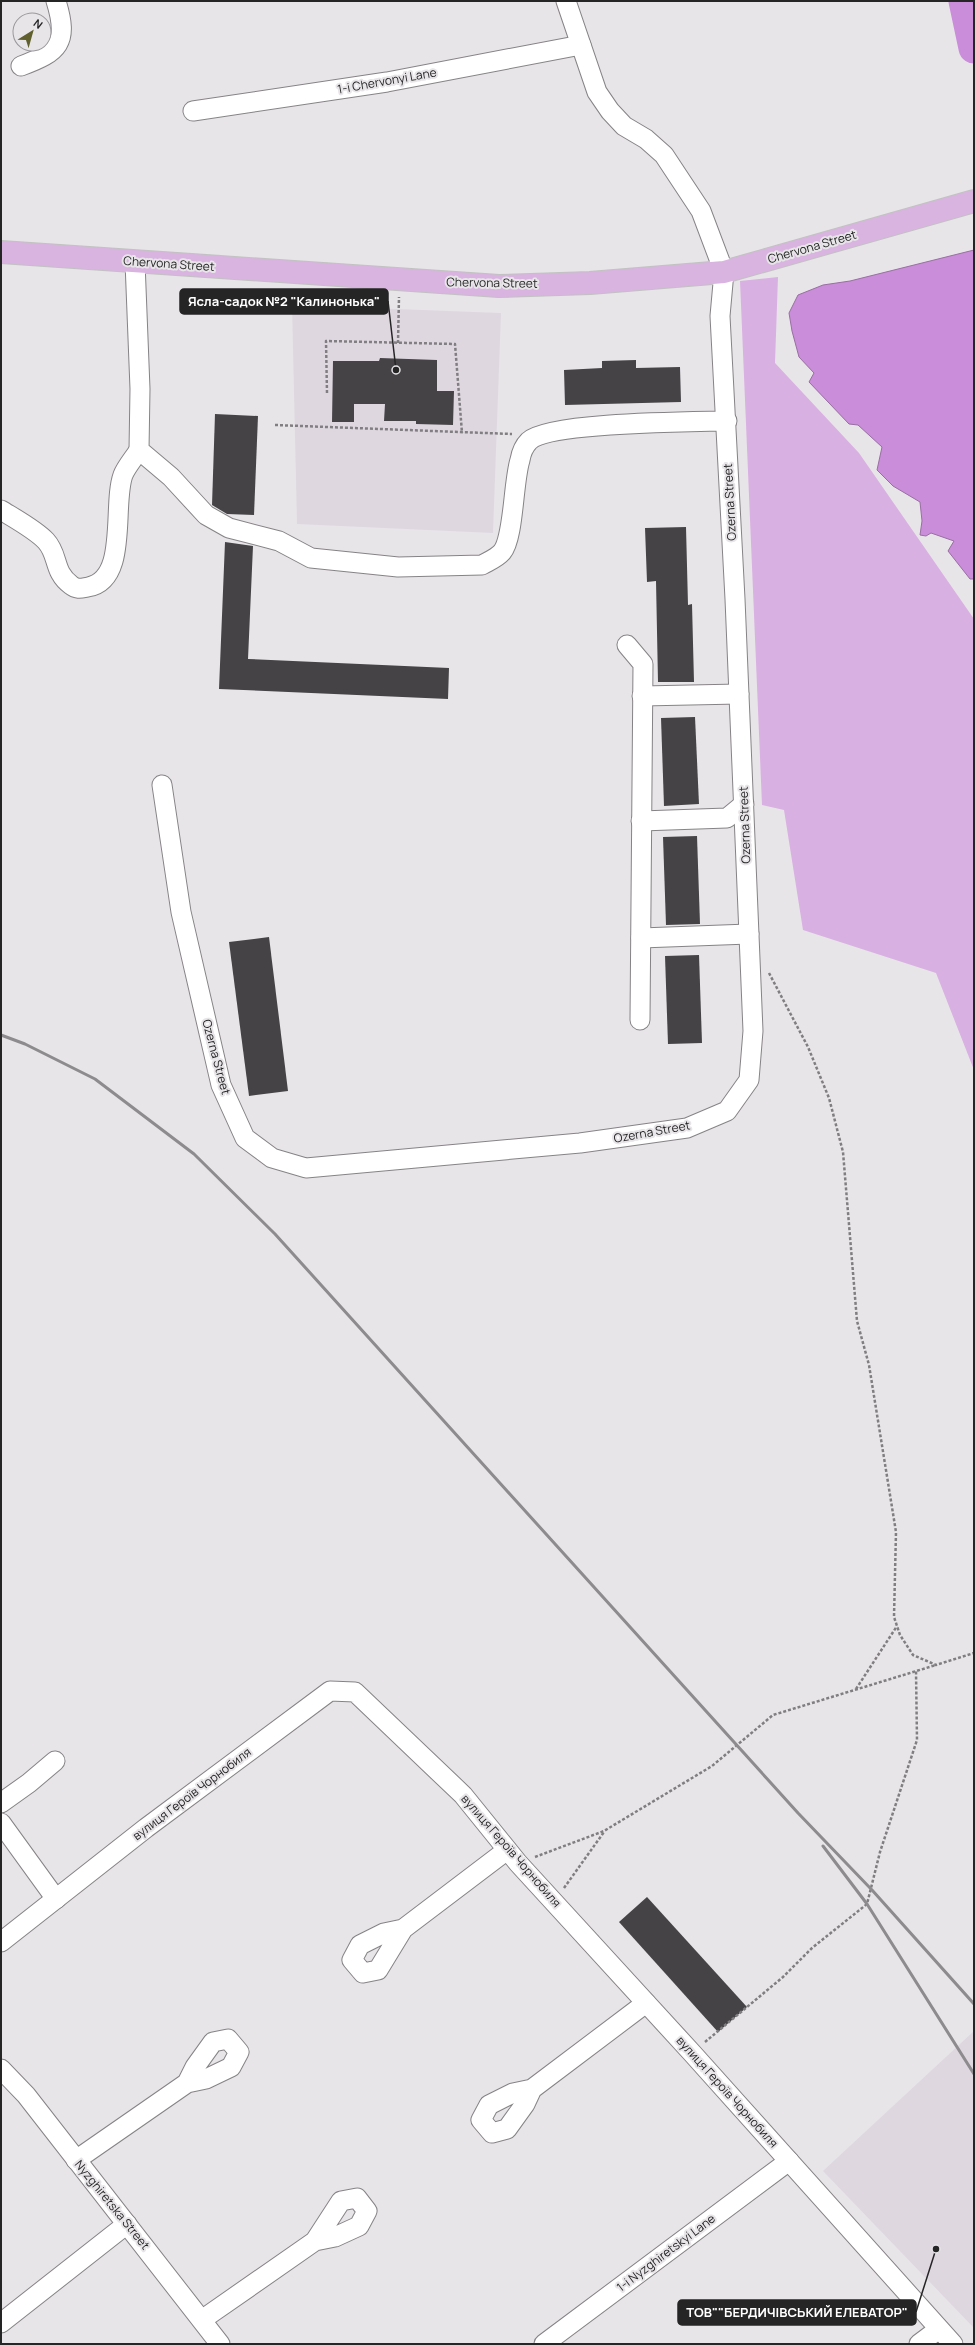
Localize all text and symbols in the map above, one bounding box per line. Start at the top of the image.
north arrow [12,12,52,52]
text: N [31,15,46,32]
street label: 1-i Chervonyi Lane [336,63,438,98]
street label: Chervona Street [766,226,858,267]
street label: Chervona Street [123,252,215,275]
street label: Chervona Street [446,273,538,292]
callout: Ясла-садок №2 "Калинонька" [180,289,388,314]
text: Ясла-садок №2 "Калинонька" [188,292,380,310]
street label: Ozerna Street [719,463,740,541]
street label: Ozerna Street [735,786,754,864]
street label: Ozerna Street [198,1017,235,1097]
street label: Ozerna Street [612,1116,692,1147]
street label: вулиця Героїв Чорнобиля [129,1743,255,1844]
street label: вулиця Героїв Чорнобиля [458,1791,565,1911]
street label: вулиця Героїв Чорнобиля [673,2032,782,2151]
street label: Nyzghiretska Street [71,2156,154,2253]
street label: 1-i Nyzghiretskyi Lane [613,2210,719,2295]
callout: ТОВ""БЕРДИЧІВСЬКИЙ ЕЛЕВАТОР" [678,2300,916,2325]
text: ТОВ""БЕРДИЧІВСЬКИЙ ЕЛЕВАТОР" [686,2303,908,2321]

